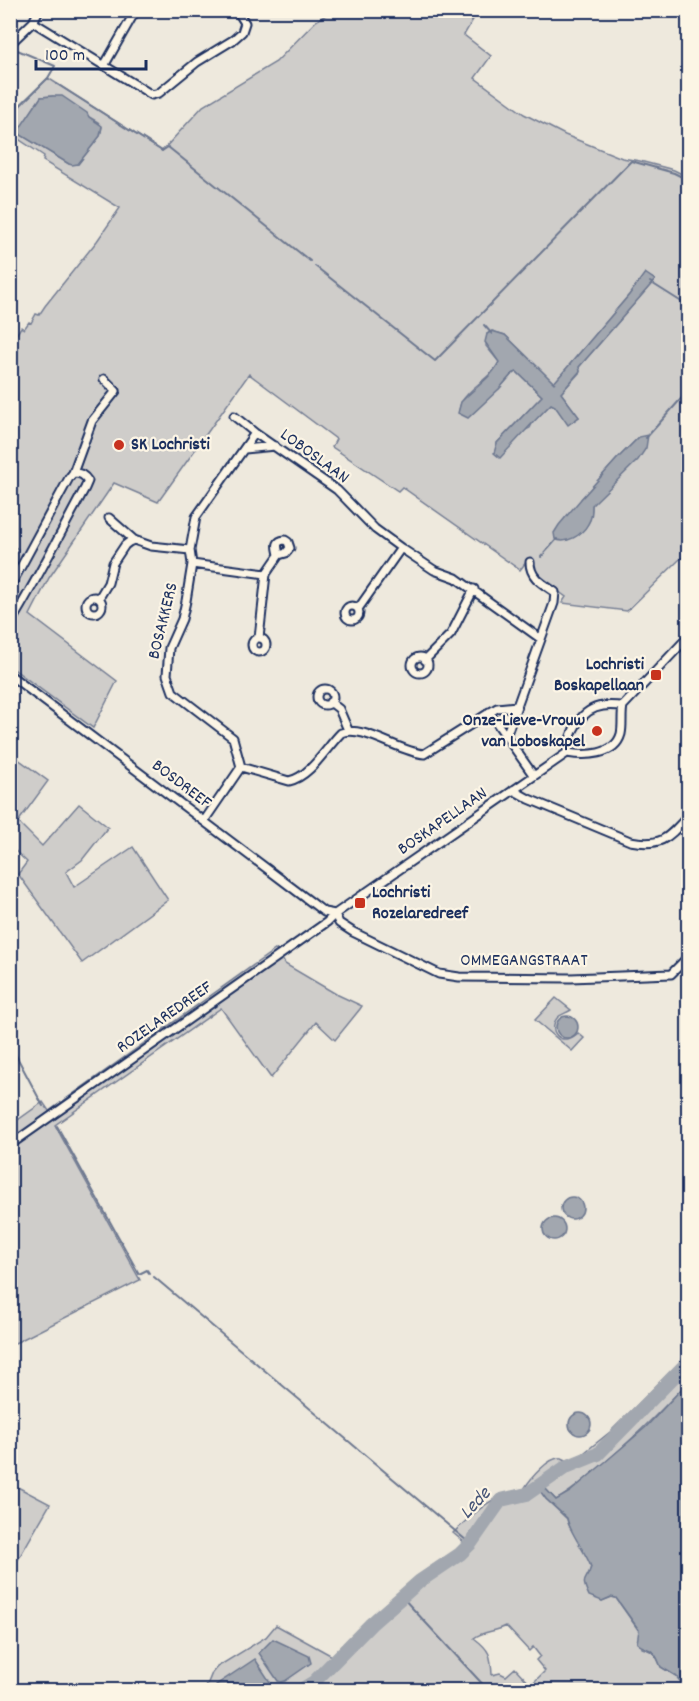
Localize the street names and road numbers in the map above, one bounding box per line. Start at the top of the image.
street label: LOBOSLAAN [274,423,354,491]
street label: BOSAKKERS [142,580,186,662]
street label: BOSDREEF [146,754,216,816]
street label: BOSKAPELLAAN [393,782,493,862]
street label: OMMEGANGSTRAAT [460,949,588,974]
street label: ROZELAREDREEF [112,976,218,1060]

